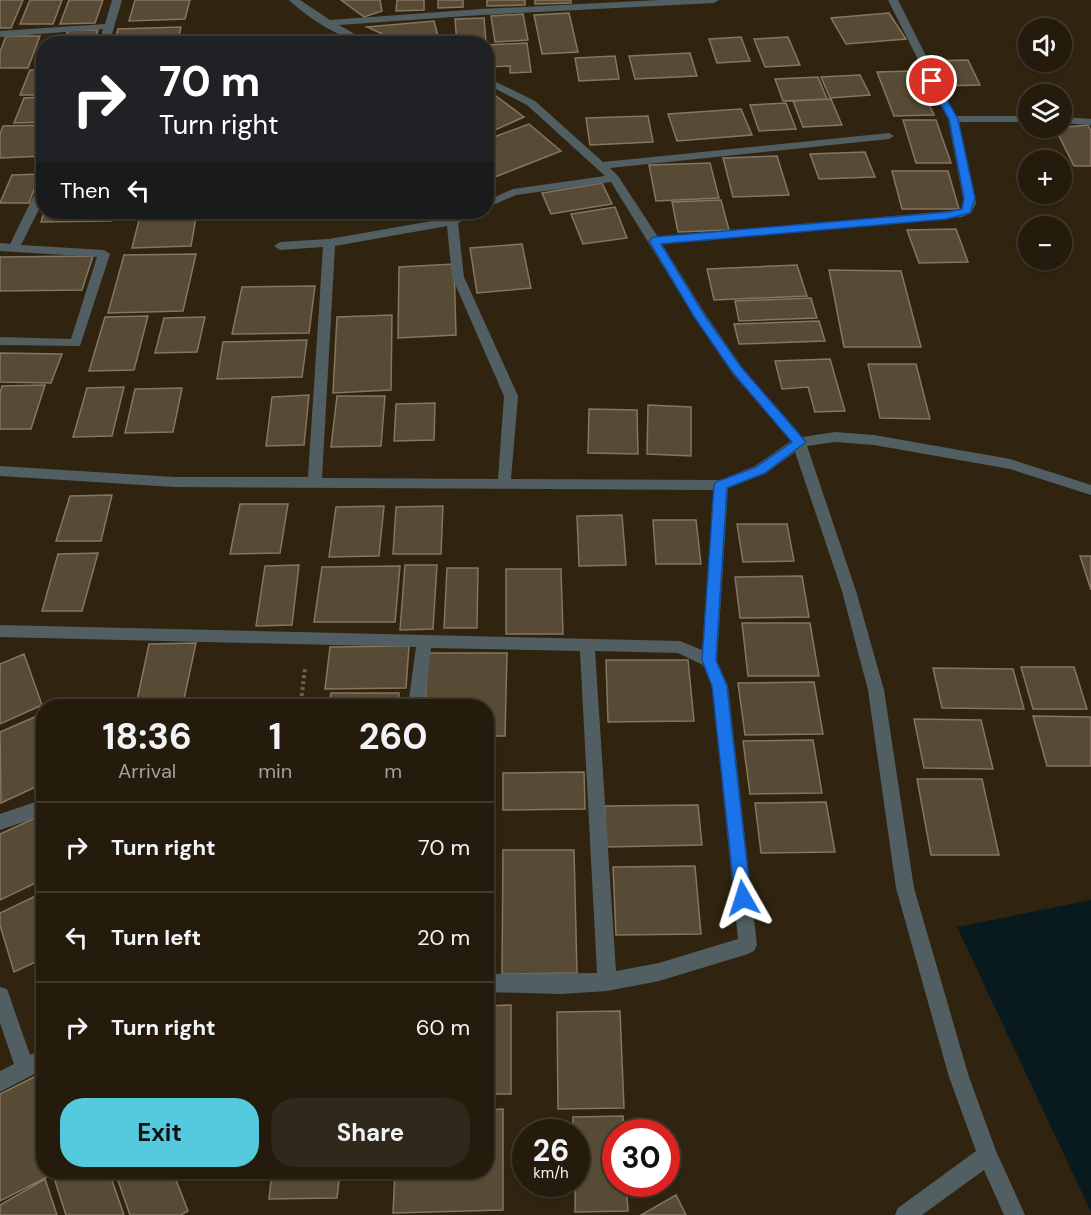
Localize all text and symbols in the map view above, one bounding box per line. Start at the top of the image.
map controls [1018,18,1072,270]
button: sound [1018,18,1072,72]
text: 70 m [159,54,260,109]
pin [906,55,957,106]
icon: right [60,60,138,138]
icon: arrive [915,64,948,97]
button: layers [1018,84,1072,138]
text: Turn right [159,107,279,142]
button: + [1018,150,1072,204]
icon: left [122,174,155,207]
text: Then [60,176,110,205]
button: − [1018,216,1072,270]
text: 18:36 [102,713,192,760]
text: 1 [269,713,282,760]
text: 260 [359,713,428,760]
text: Arrival [118,758,176,784]
text: min [258,758,292,784]
text: m [384,758,402,784]
icon: right [60,831,93,864]
text: Turn right [111,833,216,862]
text: 70 m [418,833,470,862]
position arrow [711,866,775,930]
icon: left [60,921,93,954]
text: Turn left [111,923,201,952]
text: 20 m [417,923,470,952]
icon: right [60,1011,93,1044]
text: Turn right [111,1013,216,1042]
text: 60 m [416,1013,470,1042]
button: Exit [60,1098,259,1167]
button: Share [271,1098,470,1167]
speed limit sign: 30 [602,1119,680,1197]
text: 26 [533,1131,569,1170]
text: km/h [533,1163,569,1183]

